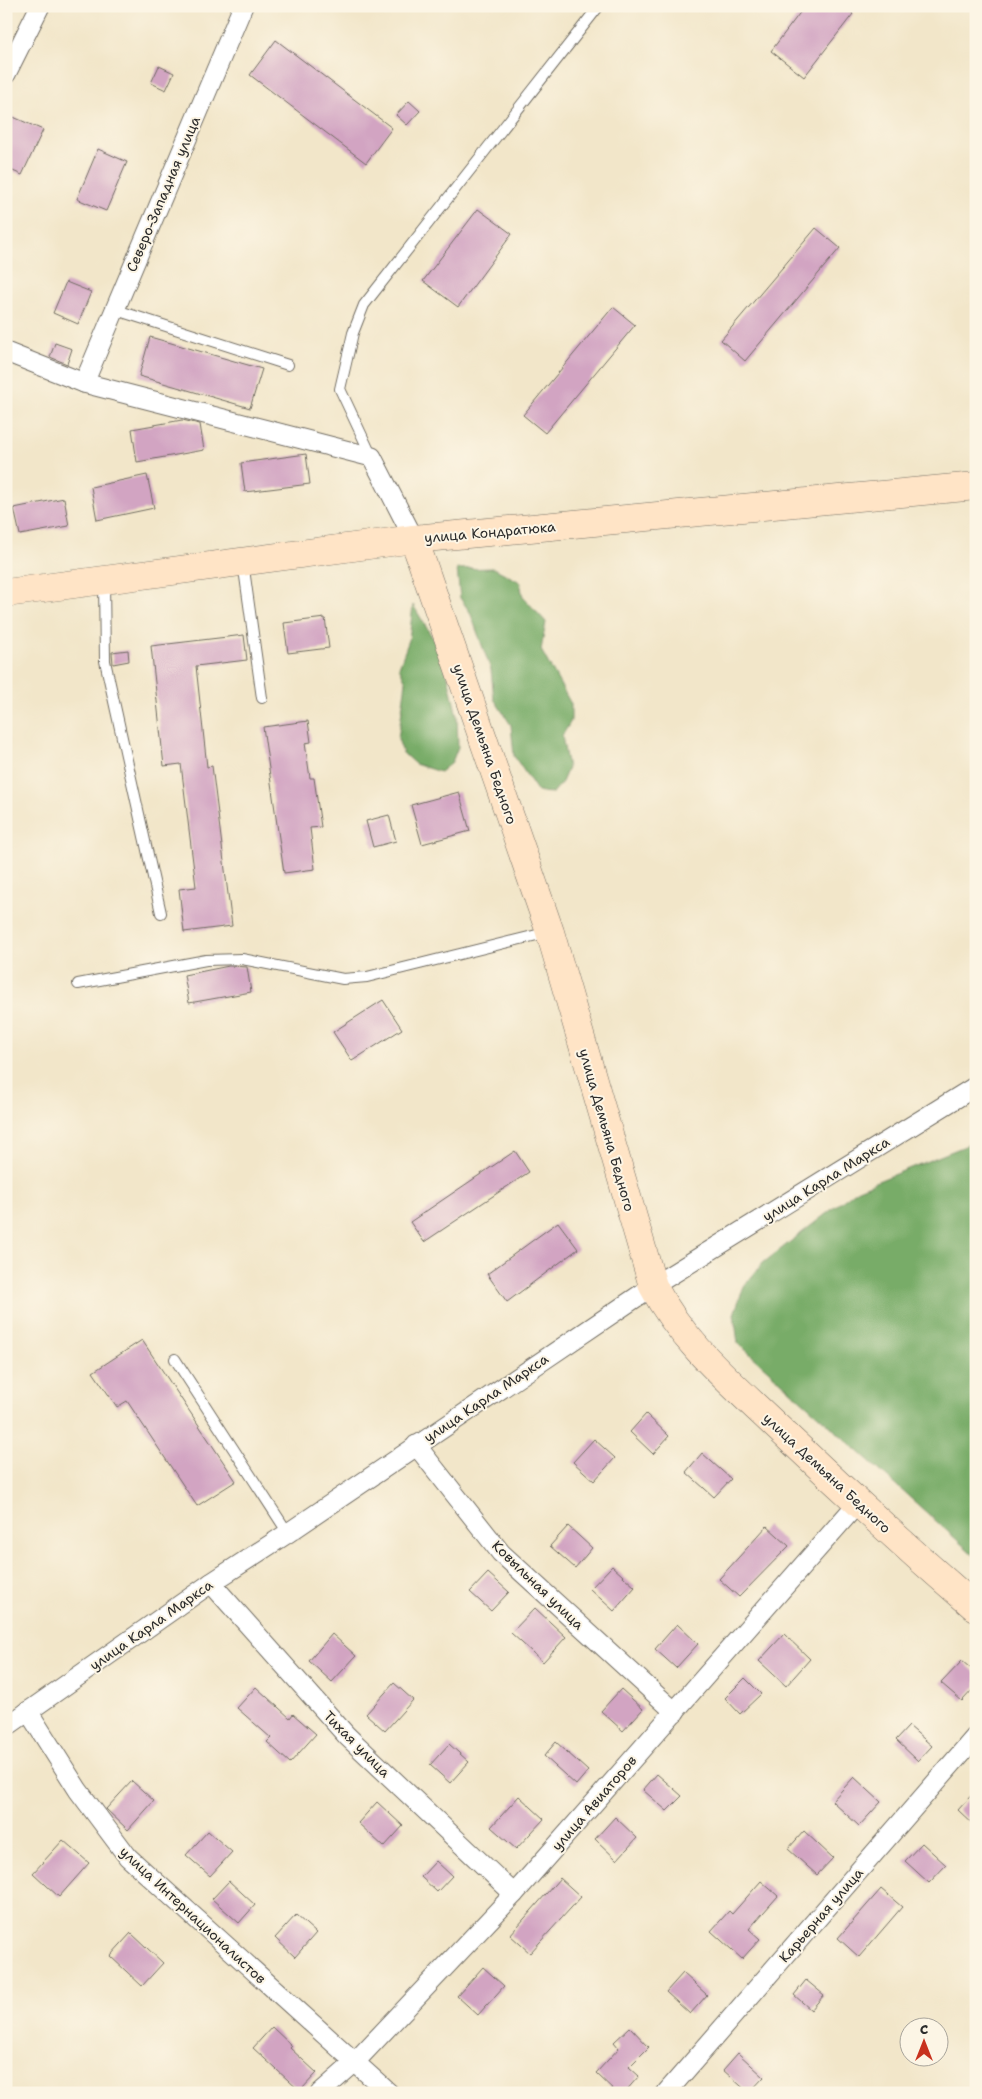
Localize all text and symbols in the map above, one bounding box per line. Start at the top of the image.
street label: Северо-Западная улица [122,113,204,275]
street label: улица Кондратюка [424,517,557,547]
street label: улица Демьяна Бедного [449,661,521,827]
street label: улица Демьяна Бедного [575,1046,639,1214]
street label: улица Карла Маркса [759,1132,893,1225]
street label: улица Карла Маркса [420,1349,552,1446]
street label: улица Демьяна Бедного [759,1409,895,1537]
street label: Ковыльная улица [488,1536,588,1634]
street label: улица Карла Маркса [86,1575,216,1674]
street label: Тихая улица [320,1707,394,1781]
street label: улица Авиаторов [548,1752,640,1854]
street label: улица Интернационалистов [116,1842,270,1988]
street label: Карьерная улица [775,1864,867,1966]
north arrow [900,2016,950,2066]
text: С [920,2020,928,2038]

